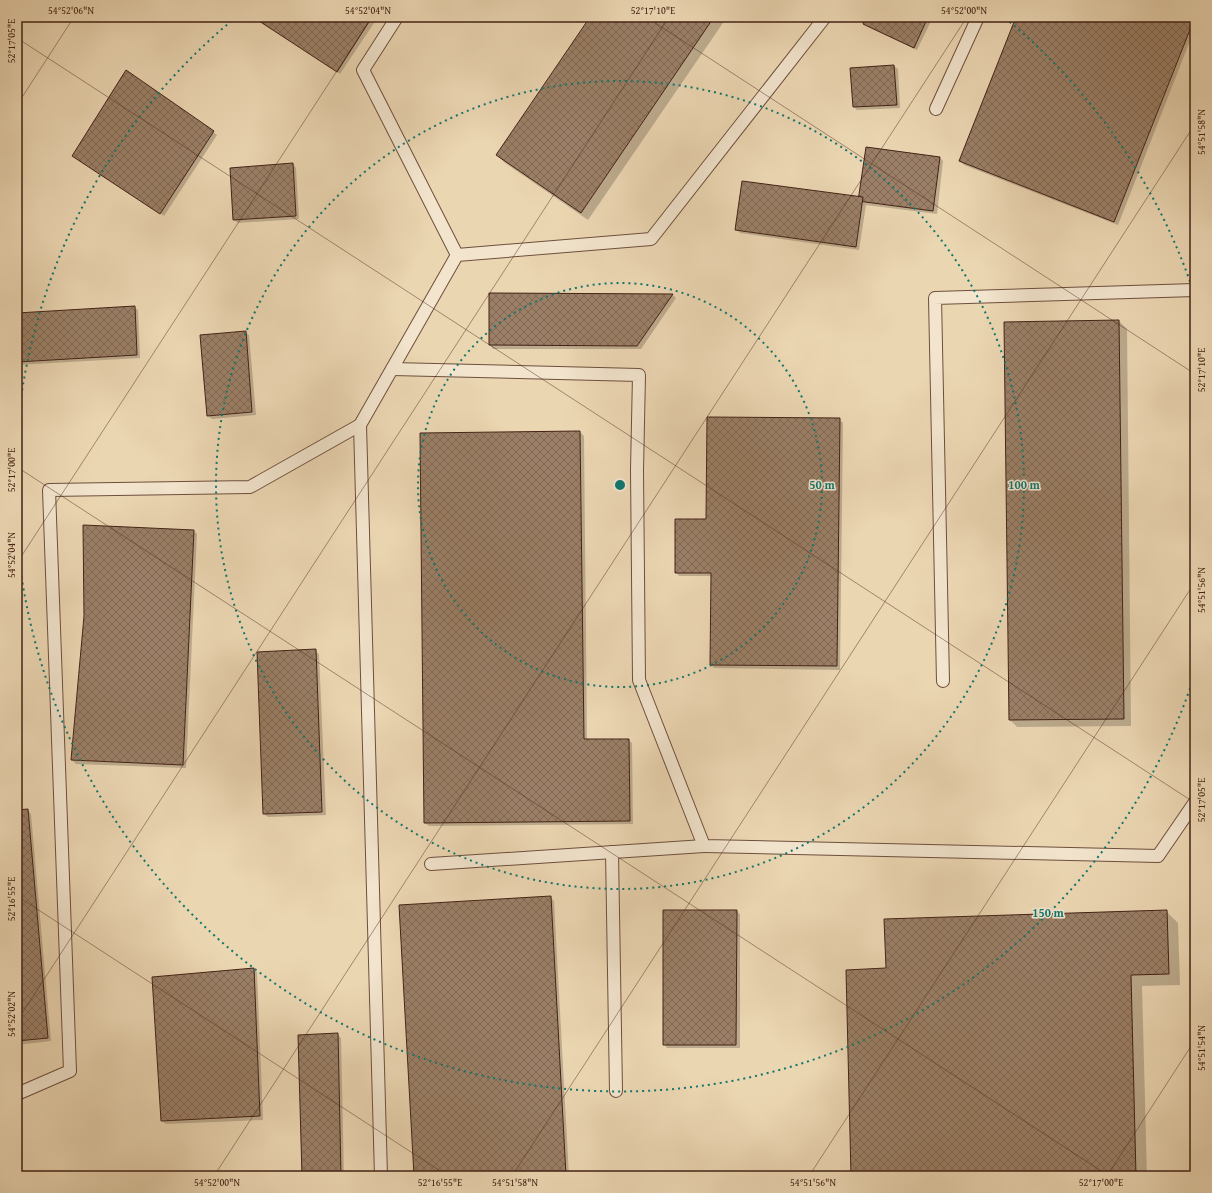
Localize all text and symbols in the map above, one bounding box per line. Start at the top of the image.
text: 54°52'06"N [48,3,94,18]
text: 54°52'04"N [345,3,391,18]
text: 52°17'10"E [631,3,675,18]
text: 54°52'00"N [941,3,987,18]
text: 52°17'05"E [4,19,19,63]
text: 54°51'58"N [1194,109,1209,155]
text: 52°17'10"E [1194,348,1209,392]
text: 52°17'00"E [4,448,19,492]
text: 50 m [809,476,835,493]
text: 100 m [1008,476,1041,493]
centre of rings [613,478,627,492]
text: 54°52'04"N [4,532,19,578]
text: 54°51'56"N [1194,567,1209,613]
text: 52°17'05"E [1194,778,1209,822]
text: 52°16'55"E [4,877,19,921]
text: 150 m [1032,904,1065,921]
text: 54°52'02"N [4,991,19,1037]
text: 54°51'54"N [1194,1025,1209,1071]
text: 54°52'00"N [194,1175,240,1190]
text: 52°16'55"E [418,1175,462,1190]
text: 54°51'58"N [492,1175,538,1190]
text: 54°51'56"N [790,1175,836,1190]
text: 52°17'00"E [1079,1175,1123,1190]

